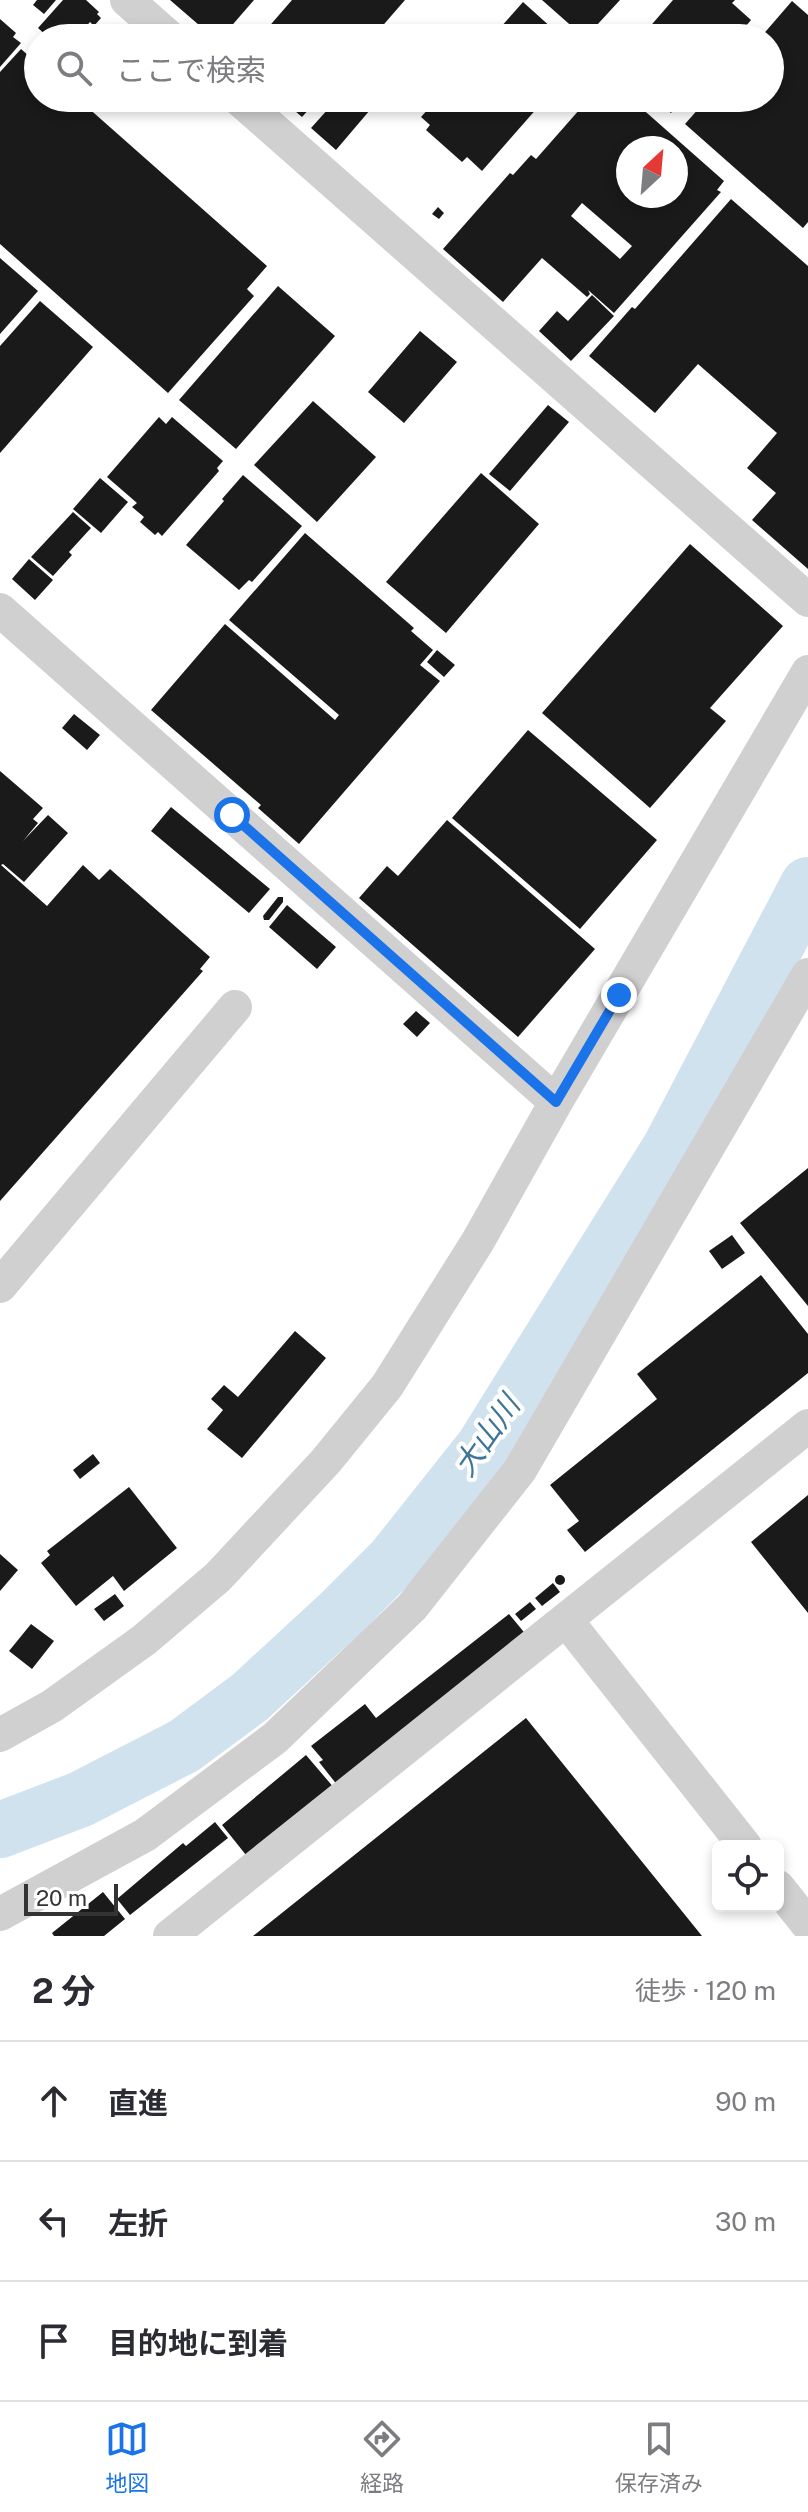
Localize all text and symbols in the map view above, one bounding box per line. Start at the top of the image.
search box [24,24,784,112]
icon: search [52,46,96,90]
text: ここで検索 [116,52,266,88]
north arrow [616,136,688,208]
route start [214,797,250,833]
route end [601,977,637,1013]
water label: 大山川 [446,1386,528,1483]
map controls [712,1840,784,1912]
button: locate [712,1840,784,1912]
scale bar [24,1880,118,1916]
text: 20 m [36,1885,87,1911]
text: 2 分 [32,1971,95,2011]
text: 徒歩 · 120 m [635,1975,776,2006]
icon: ahead [32,2079,76,2123]
text: 直進 [108,2085,168,2121]
text: 90 m [715,2086,776,2117]
icon: left [32,2199,76,2243]
text: 左折 [108,2205,168,2241]
text: 30 m [715,2206,776,2237]
icon: arrive [32,2319,76,2363]
text: 目的地に到着 [108,2325,288,2361]
tab: 地図 [105,2417,149,2497]
tab: 経路 [360,2417,404,2497]
tab: 保存済み [615,2417,703,2497]

